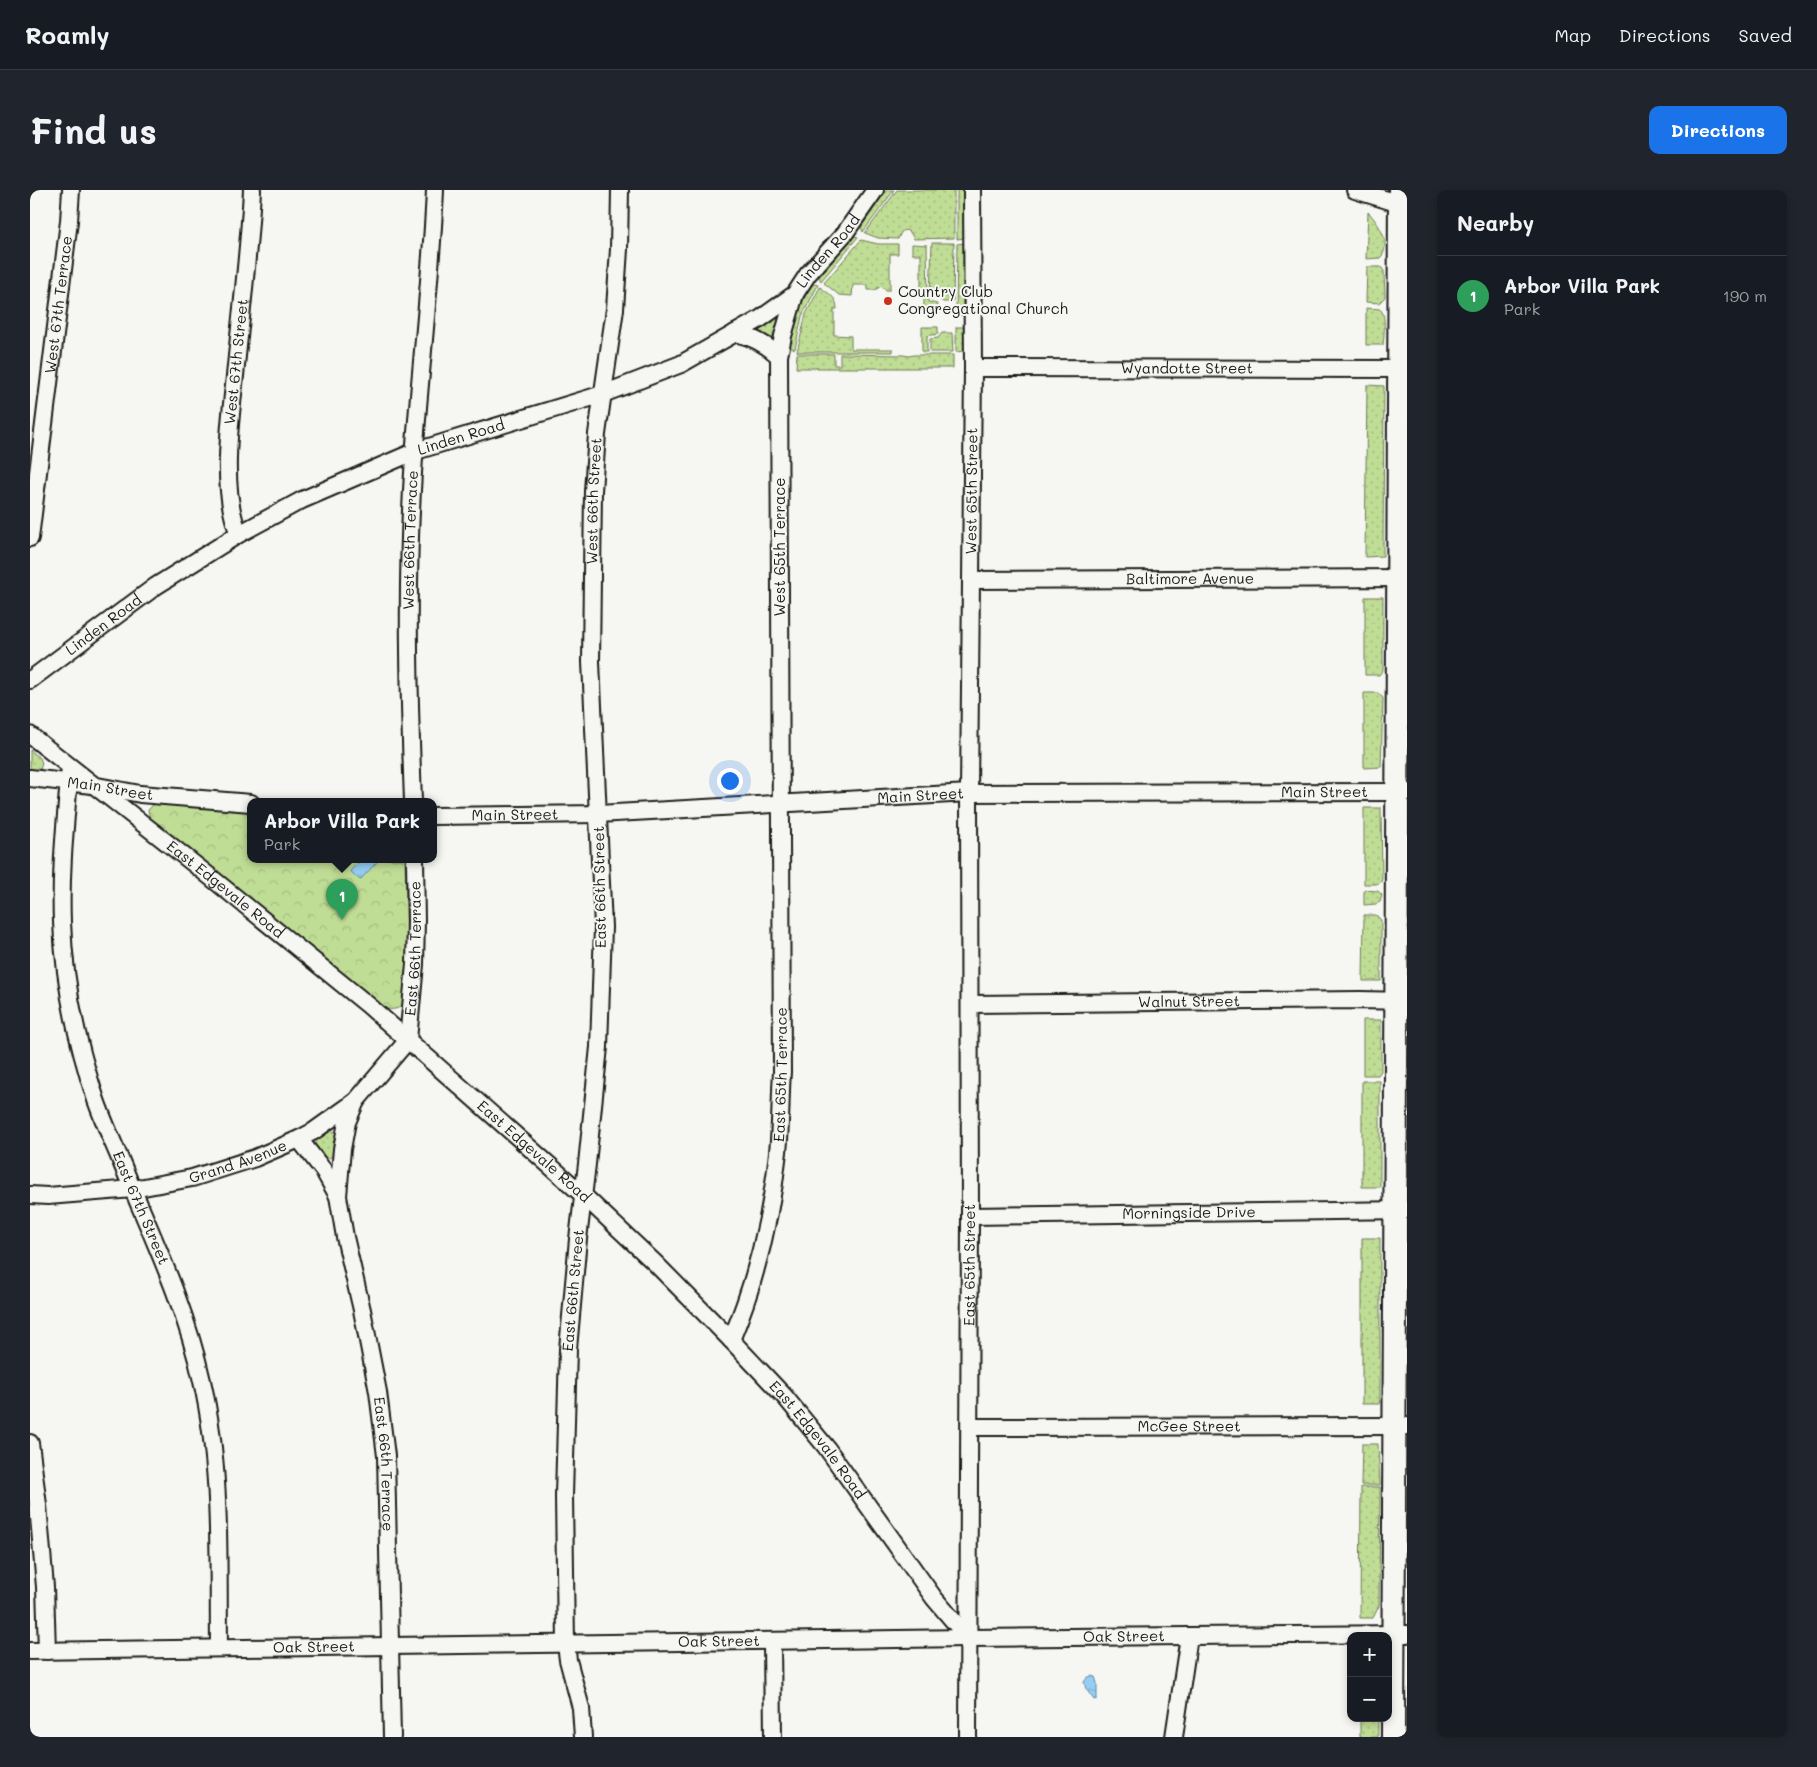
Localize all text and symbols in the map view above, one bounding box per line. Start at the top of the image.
text: Roamly [25,19,109,50]
text: Map [1554,23,1591,47]
text: Directions [1619,23,1711,47]
text: Saved [1739,23,1792,47]
button: Directions [1649,106,1787,154]
text: Find us [30,107,157,153]
text: Nearby [1457,209,1534,236]
street label: Linden Road [791,210,864,291]
street label: West 67th Terrace [39,235,76,375]
text: Arbor Villa Park [1504,273,1660,298]
place label: Country Club Congregational Church [898,281,1068,318]
text: 1 [1469,285,1477,306]
text: 190 m [1723,285,1767,306]
marker: Country Club Congregational Church [882,295,894,307]
street label: West 67th Street [219,298,252,425]
text: Park [1504,298,1540,319]
street label: Wyandotte Street [1121,357,1253,378]
street label: Linden Road [415,414,507,459]
street label: West 65th Street [960,428,981,554]
street label: West 66th Street [581,437,606,565]
street label: West 66th Terrace [398,470,422,610]
street label: West 65th Terrace [769,478,789,616]
street label: Baltimore Avenue [1126,568,1254,588]
street label: Linden Road [61,589,145,659]
your location [717,768,743,794]
street label: Main Street [66,771,154,804]
street label: Main Street [1281,781,1368,801]
street label: Main Street [876,782,964,807]
popup [247,798,437,863]
street label: Main Street [471,803,559,825]
text: Arbor Villa Park [264,808,420,833]
street label: East 66th Street [588,826,610,948]
text: Park [264,833,300,854]
street label: East Edgevale Road [163,835,289,942]
pin: 1 [326,879,358,920]
street label: East 66th Terrace [399,881,425,1017]
street label: Walnut Street [1138,990,1240,1011]
street label: East 65th Terrace [768,1007,791,1142]
street label: East Edgevale Road [473,1095,596,1206]
street label: Grand Avenue [186,1134,290,1187]
street label: East 67th Street [109,1148,174,1268]
street label: Morningside Drive [1122,1201,1256,1223]
street label: East 65th Street [959,1204,979,1326]
street label: East 66th Street [557,1228,588,1352]
street label: East Edgevale Road [765,1376,871,1502]
street label: East 66th Terrace [370,1396,399,1532]
street label: McGee Street [1137,1415,1241,1436]
street label: Oak Street [1083,1625,1165,1646]
street label: Oak Street [678,1630,760,1651]
map controls [1347,1632,1392,1722]
button: + [1347,1632,1392,1677]
street label: Oak Street [273,1635,355,1657]
button: − [1347,1677,1392,1722]

